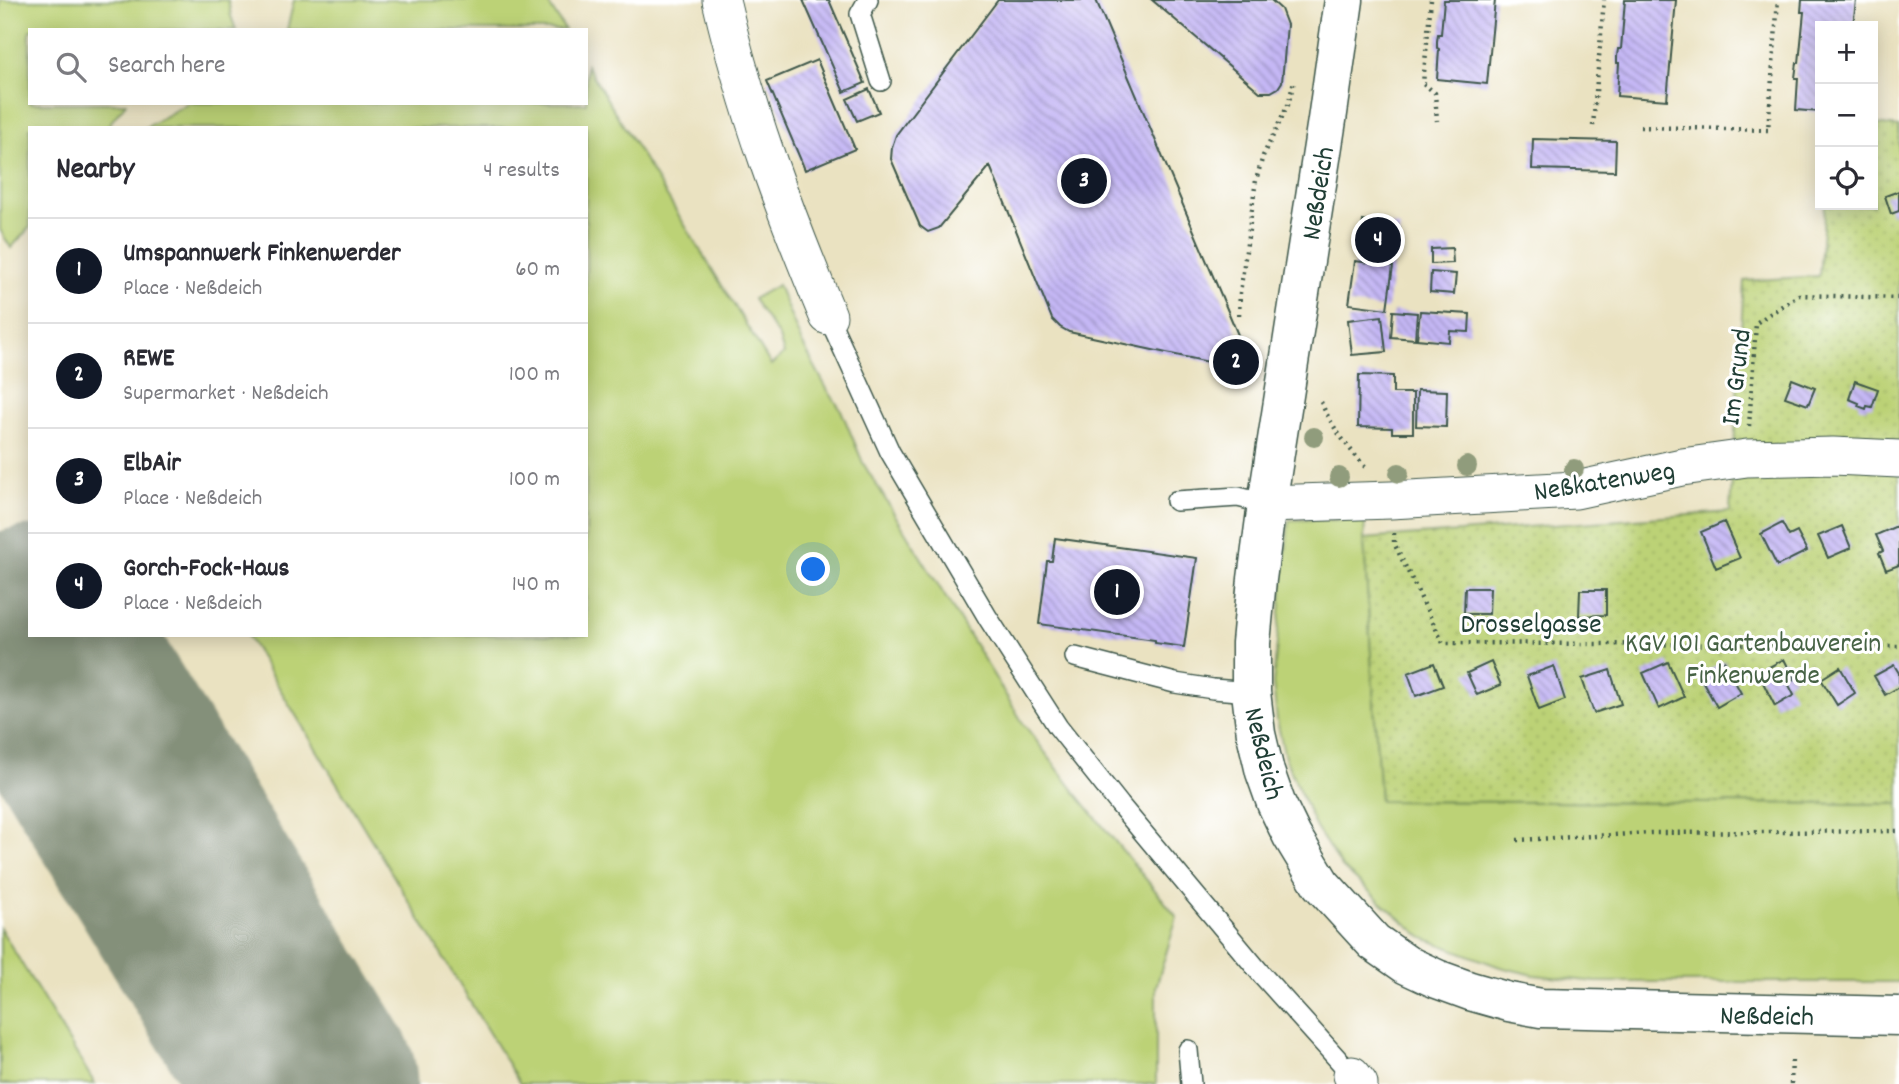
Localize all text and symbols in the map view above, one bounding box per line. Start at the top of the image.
map controls [1815,21,1878,210]
button: + [1815,21,1878,84]
search box [28,28,588,105]
icon: search [52,48,90,86]
text: Search here [108,48,226,85]
button: − [1815,84,1878,147]
street label: Neßdeich [1294,144,1348,243]
button: locate [1815,147,1878,210]
text: Nearby [56,150,134,193]
text: 4 results [483,155,560,188]
pin: 3 [1061,155,1107,207]
pin: 4 [1355,214,1401,266]
text: Umspannwerk Finkenwerder [123,236,401,273]
text: 1 [76,254,82,287]
text: 60 m [515,254,560,287]
text: Place · Neßdeich [123,273,262,306]
street label: Im Grund [1713,327,1765,428]
pin: 2 [1213,336,1259,388]
text: REWE [123,341,174,378]
text: 2 [74,359,84,392]
text: 100 m [509,359,560,392]
text: Supermarket · Neßdeich [123,378,329,411]
text: ElbAir [123,446,181,483]
street label: Neßkatenweg [1531,453,1678,515]
text: 3 [74,464,84,497]
text: 100 m [509,464,560,497]
text: Place · Neßdeich [123,483,262,516]
text: Gorch-Fock-Haus [123,551,289,588]
your location [796,552,830,586]
pin: 1 [1094,566,1140,618]
text: 4 [74,569,84,602]
text: 140 m [512,569,560,602]
text: Place · Neßdeich [123,588,262,621]
street label: Drosselgasse [1460,607,1602,647]
park label: KGV 101 Gartenbauverein Finkenwerde [1625,626,1881,698]
street label: Neßdeich [1230,704,1292,805]
street label: Neßdeich [1720,998,1814,1040]

